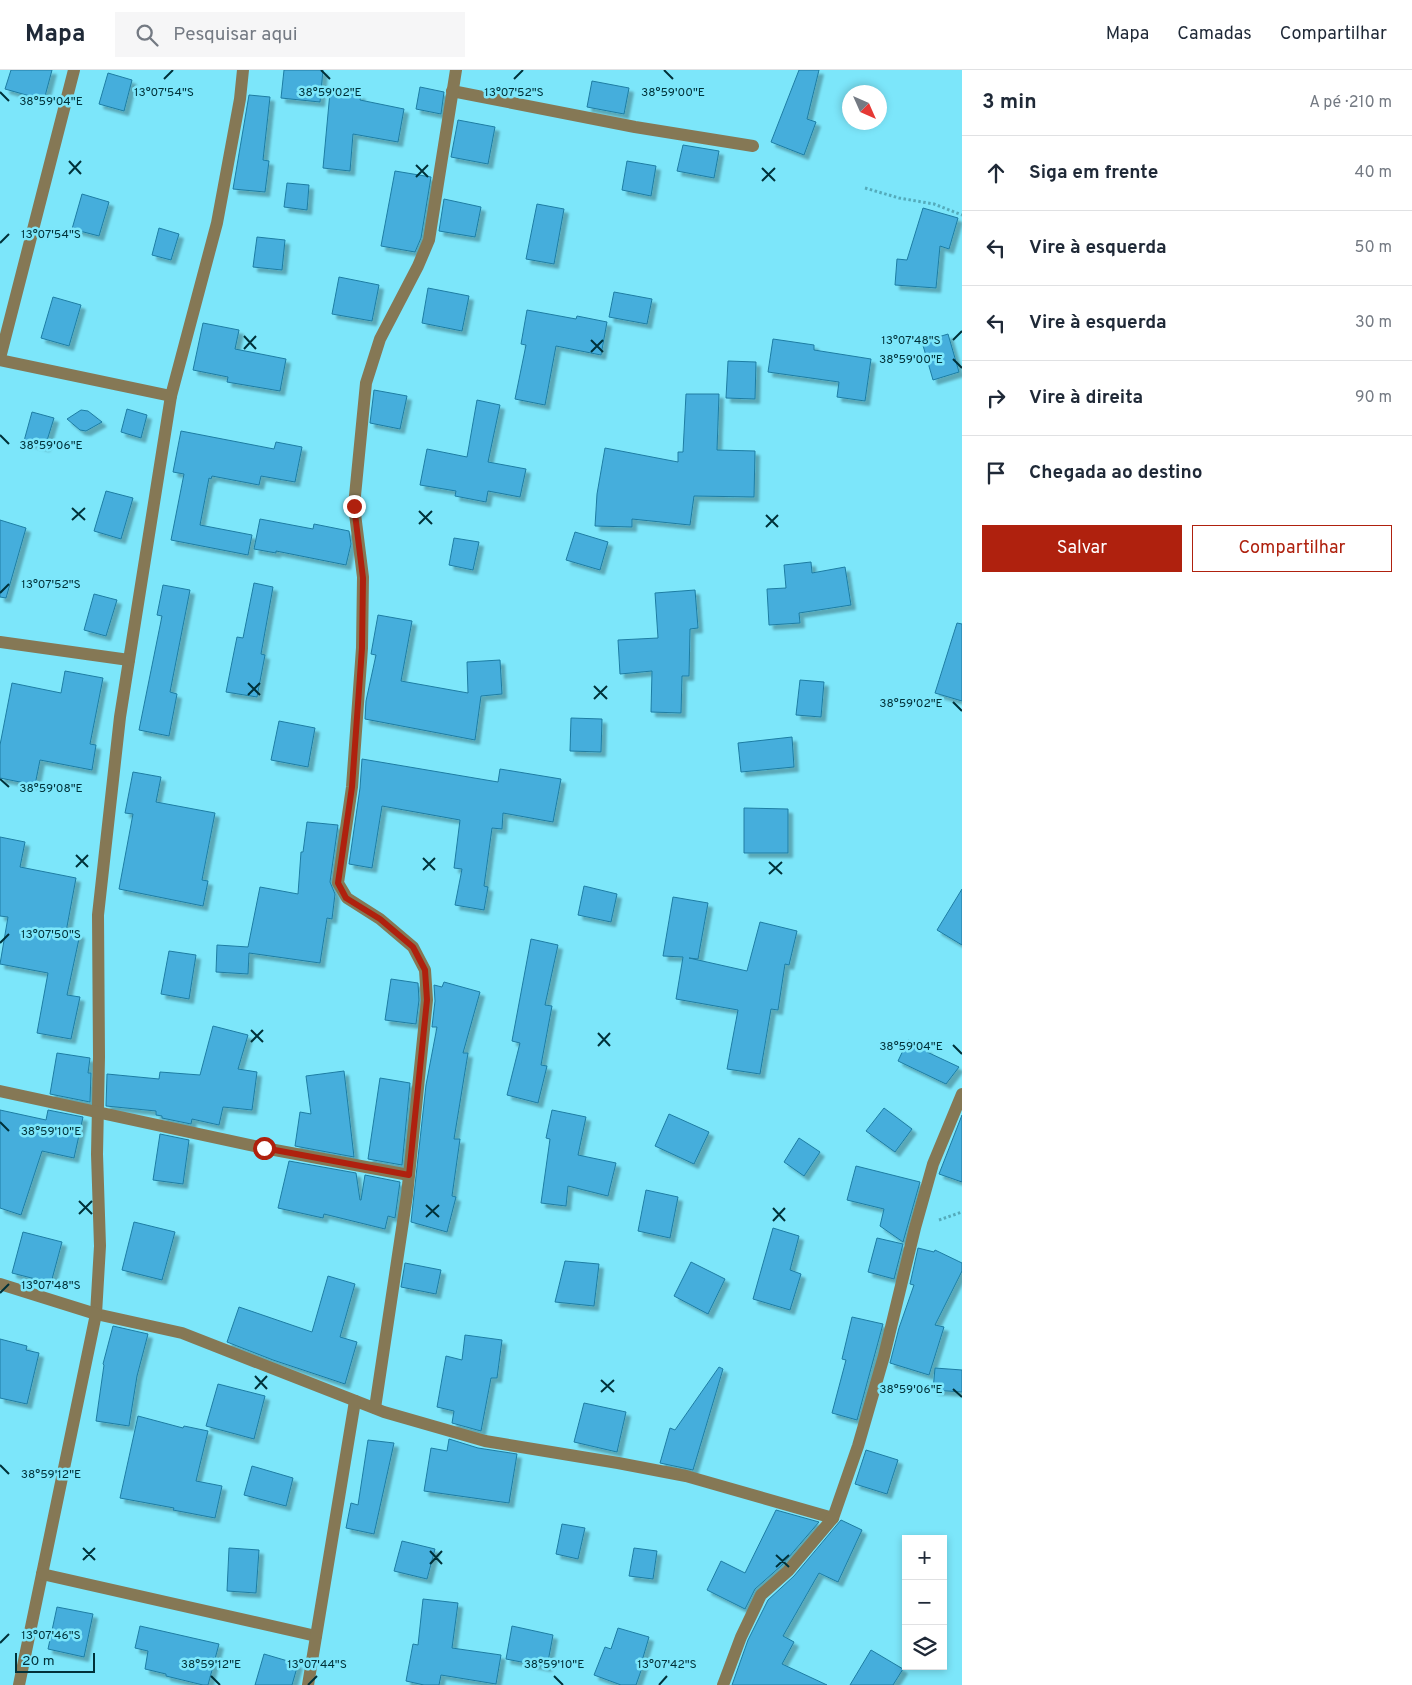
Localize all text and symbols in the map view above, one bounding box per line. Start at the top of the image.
search box [115,12,465,57]
text: Mapa [25,20,85,50]
icon: search [133,21,161,49]
text: Pesquisar aqui [173,23,298,47]
text: Mapa [1106,23,1149,46]
text: Camadas [1177,23,1252,46]
text: Compartilhar [1280,23,1387,46]
text: 13°07'54"S [134,85,194,101]
text: 38°59'02"E [298,85,362,101]
text: 13°07'52"S [484,85,544,101]
text: 38°59'00"E [641,85,705,101]
north arrow [842,85,887,130]
text: 3 min [982,89,1037,116]
text: A pé · 210 m [1309,93,1392,113]
text: 38°59'04"E [19,94,83,110]
icon: ahead [982,159,1010,187]
text: Siga em frente [1029,161,1158,185]
text: 40 m [1354,163,1392,183]
text: 13°07'54"S [21,227,81,243]
icon: left [982,234,1010,262]
text: Vire à esquerda [1029,236,1167,260]
text: 50 m [1355,238,1392,258]
icon: left [982,309,1010,337]
text: Vire à esquerda [1029,311,1167,335]
text: 30 m [1355,313,1392,333]
text: 13°07'48"S [881,333,941,349]
text: 38°59'00"E [879,352,943,368]
icon: right [982,384,1010,412]
text: Vire à direita [1029,386,1143,410]
text: 90 m [1355,388,1392,408]
text: 38°59'06"E [19,438,83,454]
icon: arrive [982,459,1010,487]
text: Chegada ao destino [1029,461,1203,485]
route end [343,495,366,518]
button: Salvar [982,525,1182,572]
button: Compartilhar [1192,525,1392,572]
text: 13°07'52"S [21,577,81,593]
text: 38°59'02"E [879,696,943,712]
text: 38°59'08"E [19,781,83,797]
text: 13°07'50"S [21,927,81,943]
text: 38°59'04"E [879,1039,943,1055]
text: 38°59'10"E [21,1124,81,1140]
route start [253,1137,276,1160]
text: 13°07'48"S [21,1278,81,1294]
text: 38°59'06"E [879,1382,943,1398]
text: 38°59'12"E [21,1467,81,1483]
map controls [902,1535,947,1670]
button: + [902,1535,947,1580]
button: − [902,1580,947,1625]
button: layers [902,1625,947,1670]
text: 13°07'46"S [21,1628,81,1644]
scale bar [15,1650,95,1673]
text: 20 m [22,1653,55,1670]
text: 38°59'12"E [181,1657,241,1673]
text: 13°07'44"S [287,1657,347,1673]
text: 38°59'10"E [524,1657,584,1673]
text: 13°07'42"S [637,1657,697,1673]

